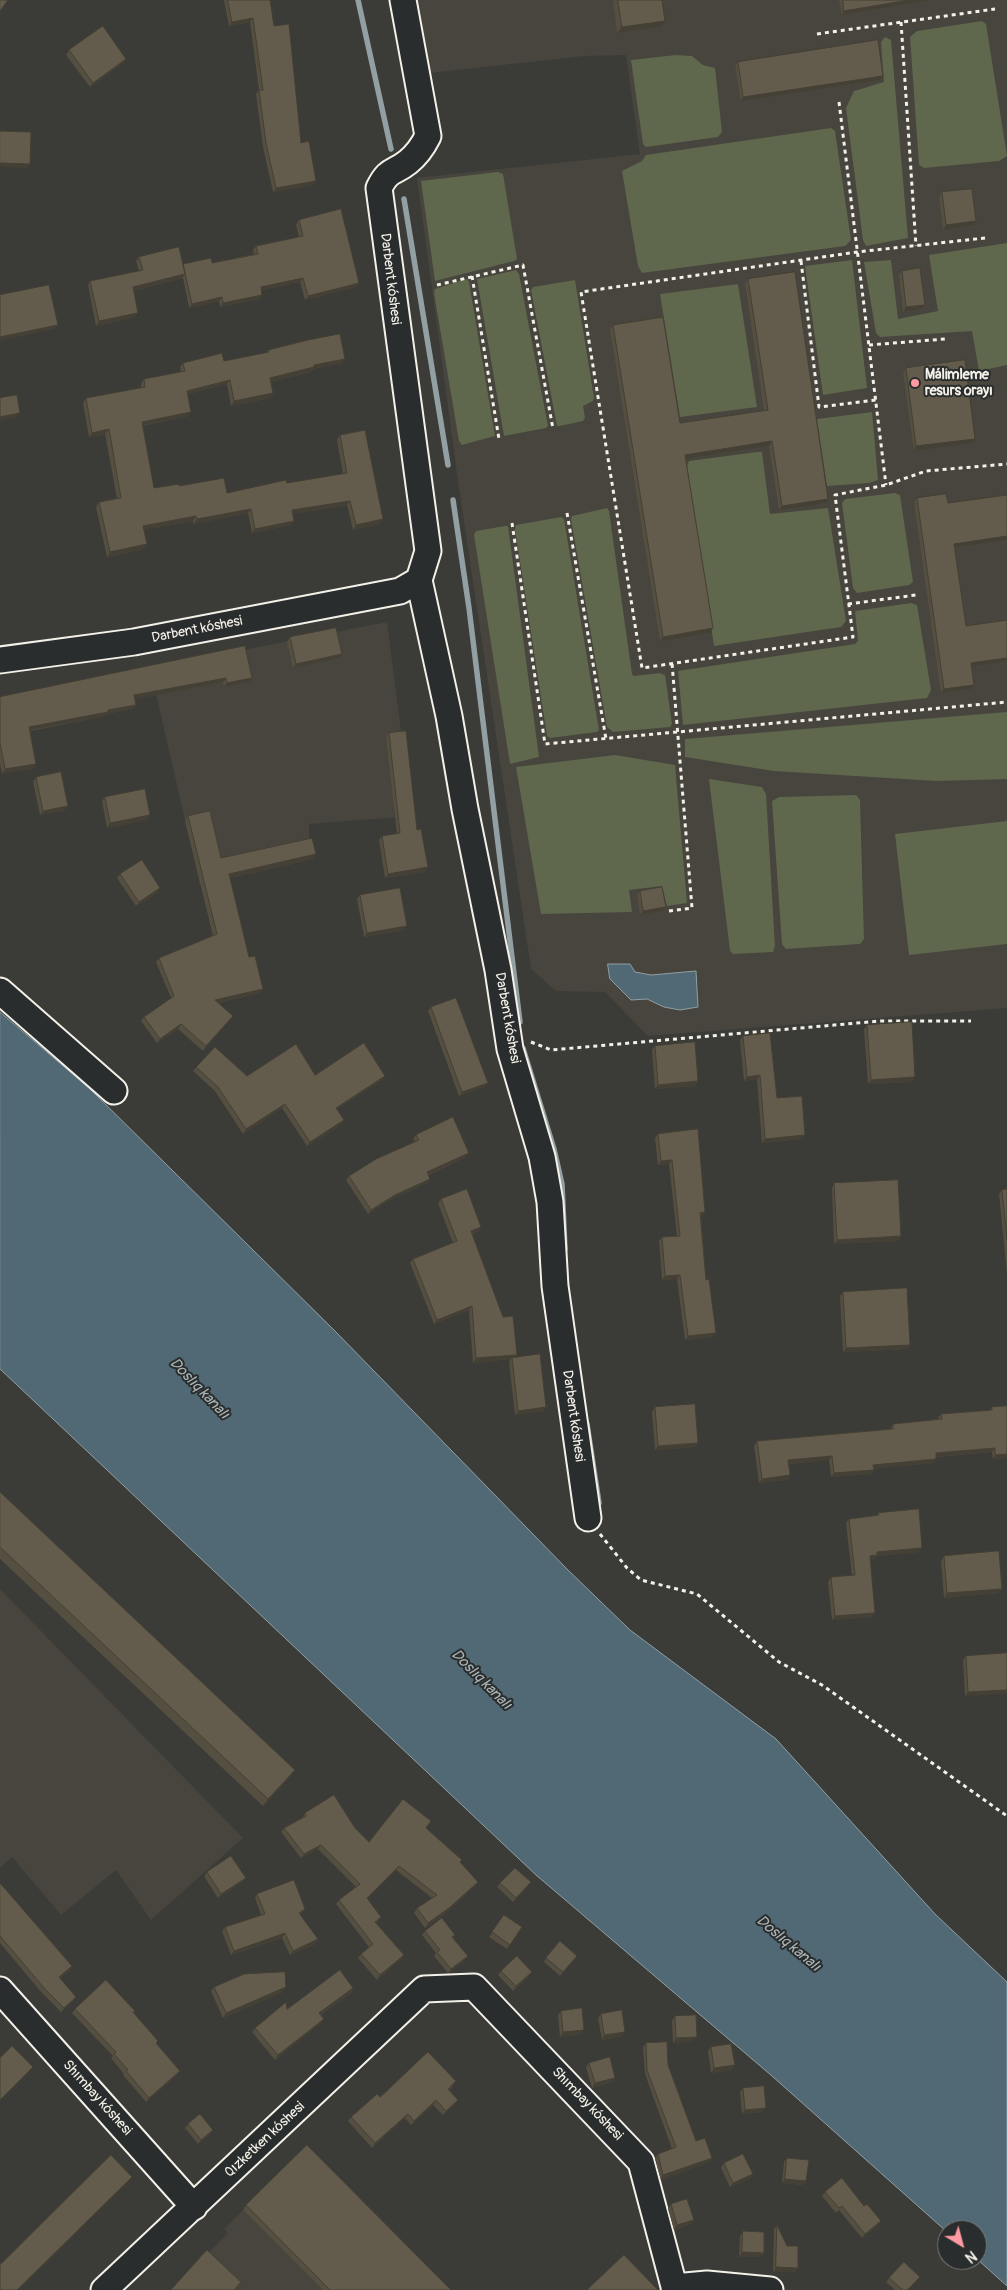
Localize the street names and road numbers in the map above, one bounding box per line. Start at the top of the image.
street label: Darbent kóshesi [376,232,404,326]
street label: Darbent kóshesi [150,613,244,647]
street label: Darbent kóshesi [491,971,523,1065]
street label: Darbent kóshesi [558,1369,588,1463]
street label: Shımbay kóshesi [59,2057,135,2139]
street label: Shımbay kóshesi [548,2064,626,2144]
street label: Qızketken kóshesi [221,2099,309,2181]

